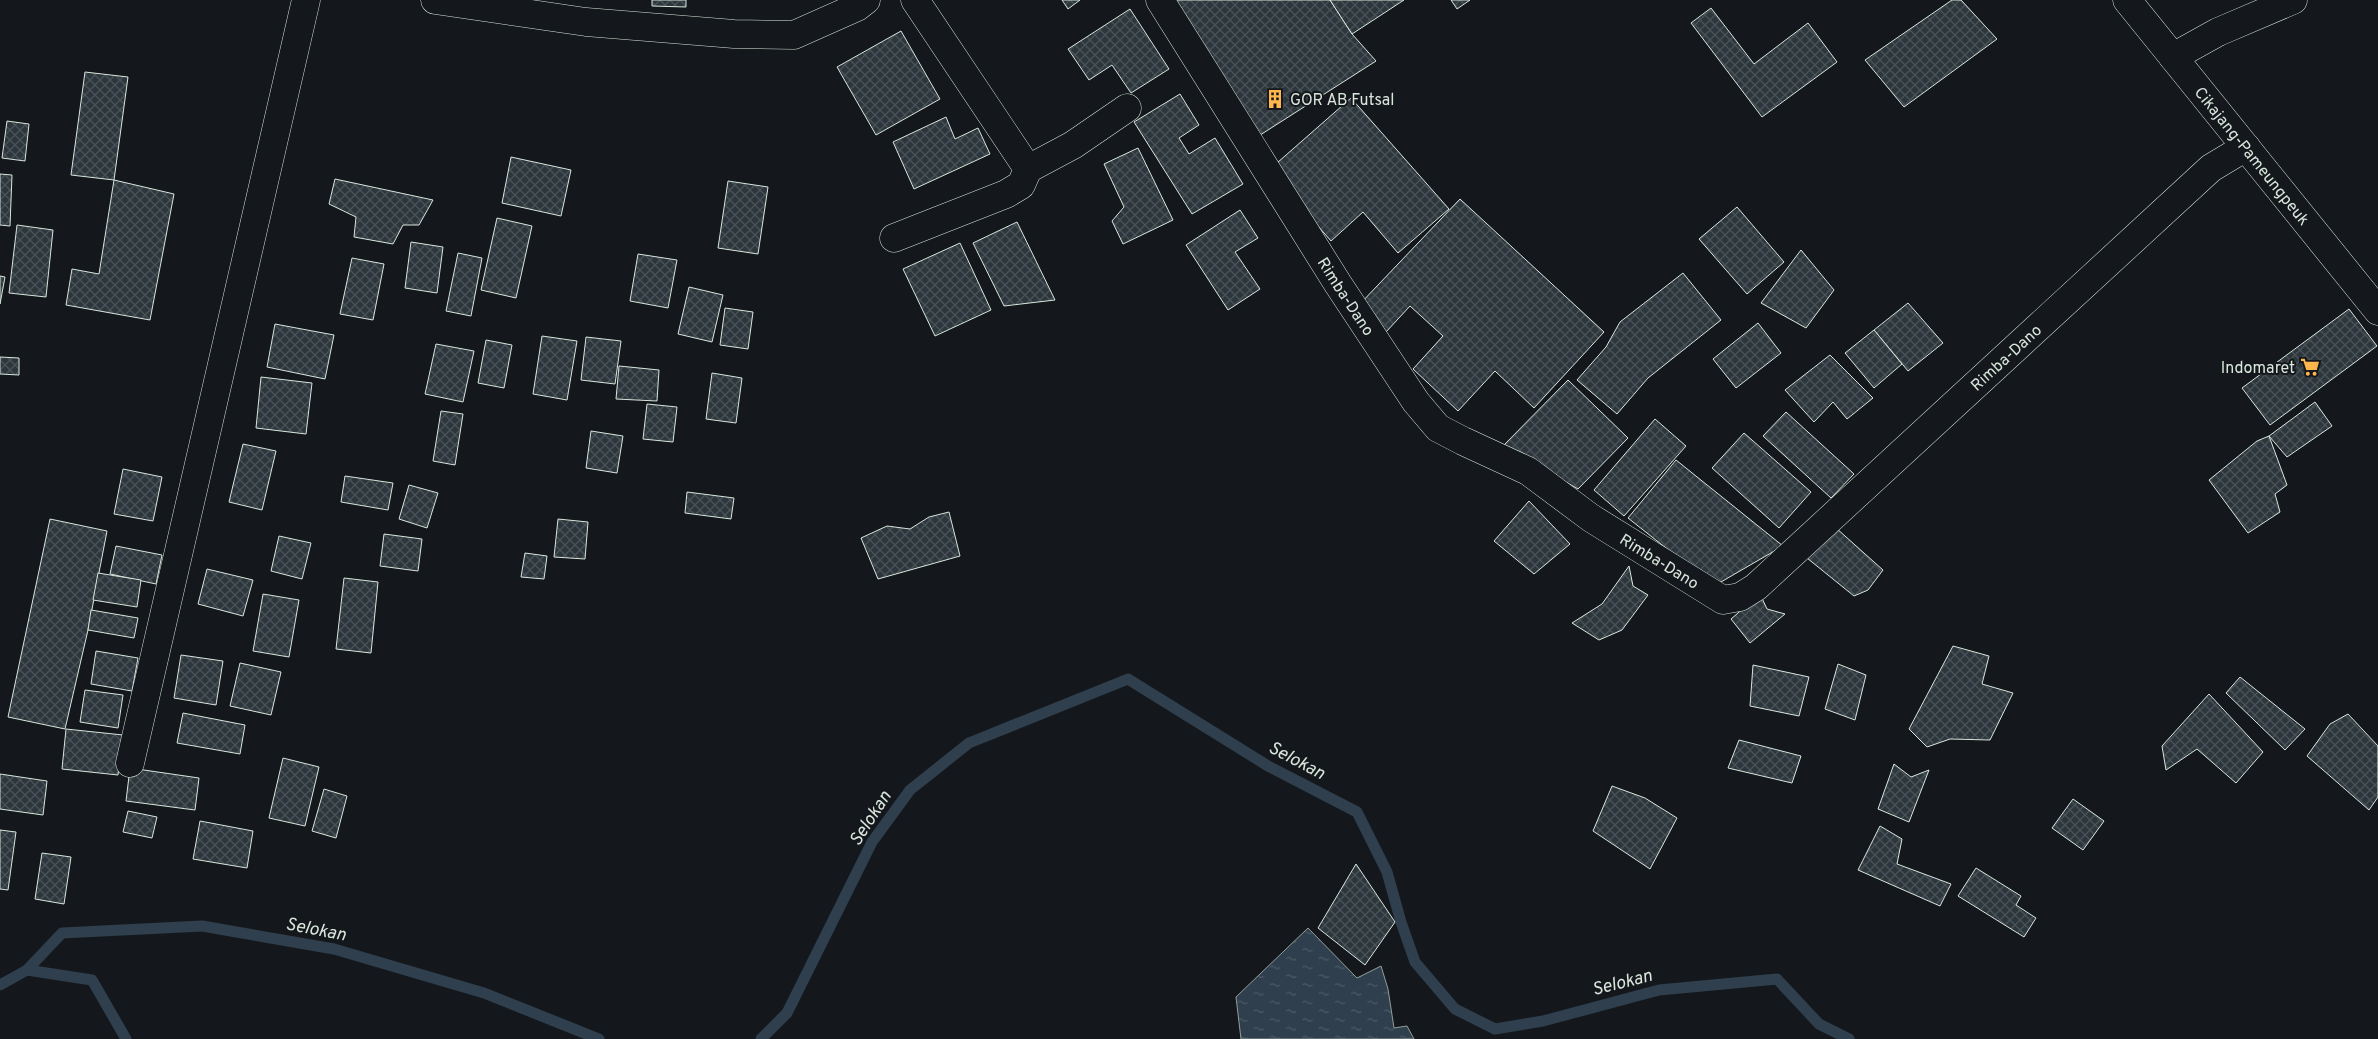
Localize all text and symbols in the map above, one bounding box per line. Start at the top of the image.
street label: Cikajang-Pameungpeuk [2189,84,2313,230]
building icon: GOR AB Futsal [1264,88,1286,110]
place label: GOR AB Futsal [1290,91,1394,111]
street label: Rimba-Dano [1312,254,1378,340]
street label: Rimba-Dano [1967,321,2047,396]
supermarket icon: Indomaret [2299,356,2321,378]
place label: Indomaret [2221,359,2295,379]
street label: Rimba-Dano [1615,530,1702,595]
water label: Selokan [1264,737,1329,786]
water label: Selokan [845,787,898,851]
water label: Selokan [284,913,348,948]
water label: Selokan [1590,965,1655,1002]

